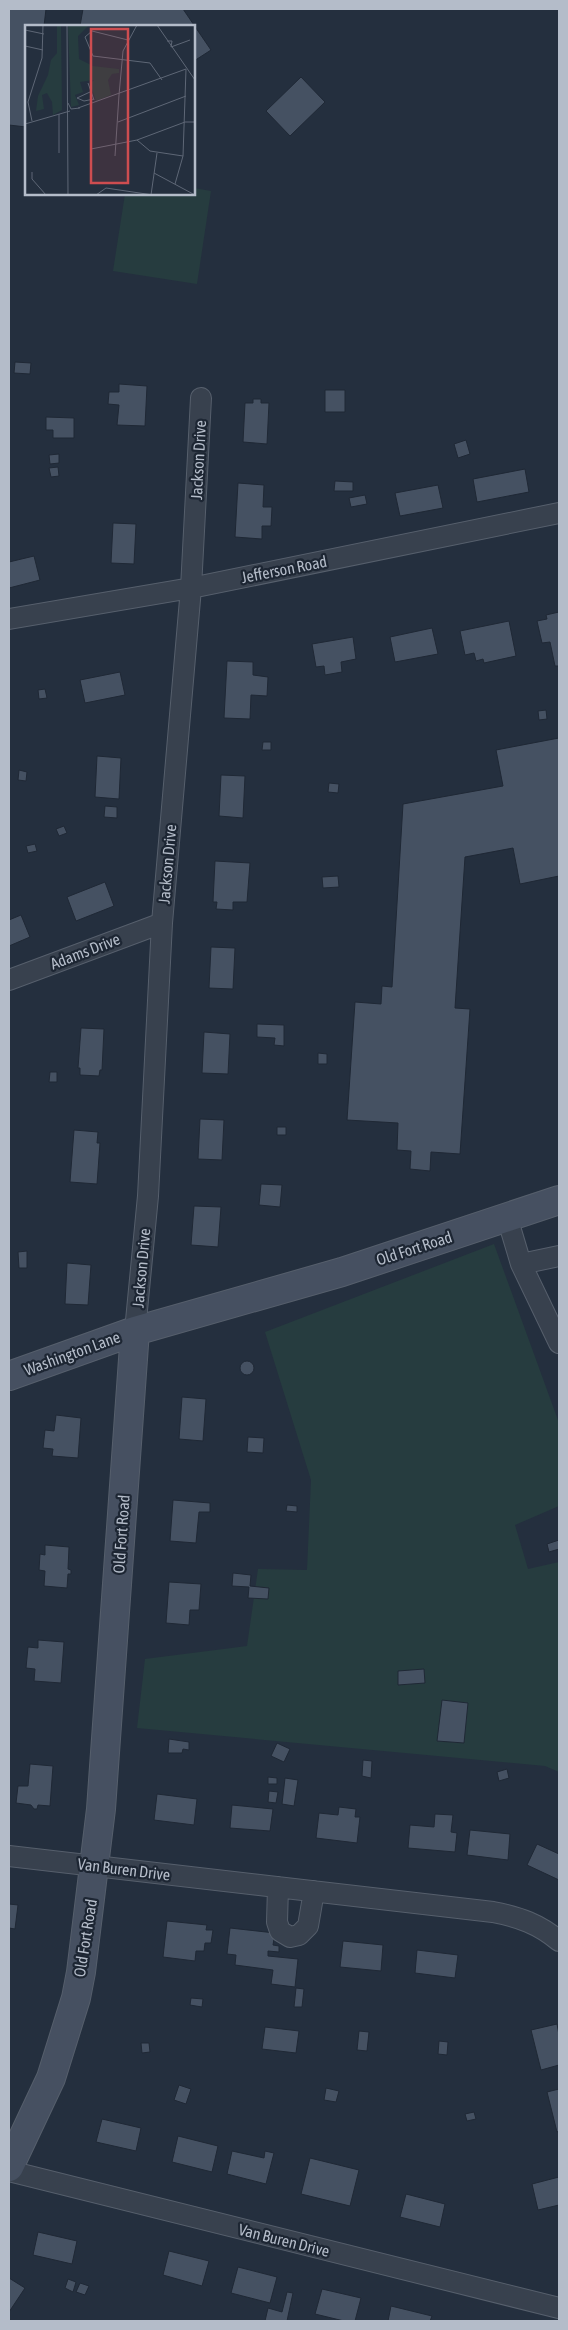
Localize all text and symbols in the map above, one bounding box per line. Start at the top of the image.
inset map [25,25,195,195]
street label: Jackson Drive [187,420,209,500]
street label: Jefferson Road [240,552,328,586]
street label: Jackson Drive [155,824,179,904]
street label: Adams Drive [48,929,122,973]
street label: Old Fort Road [374,1227,454,1269]
street label: Jackson Drive [129,1228,153,1308]
street label: Washington Lane [22,1327,123,1380]
street label: Old Fort Road [109,1494,133,1574]
street label: Van Buren Drive [77,1854,171,1884]
street label: Old Fort Road [70,1898,100,1978]
street label: Van Buren Drive [237,2220,331,2260]

